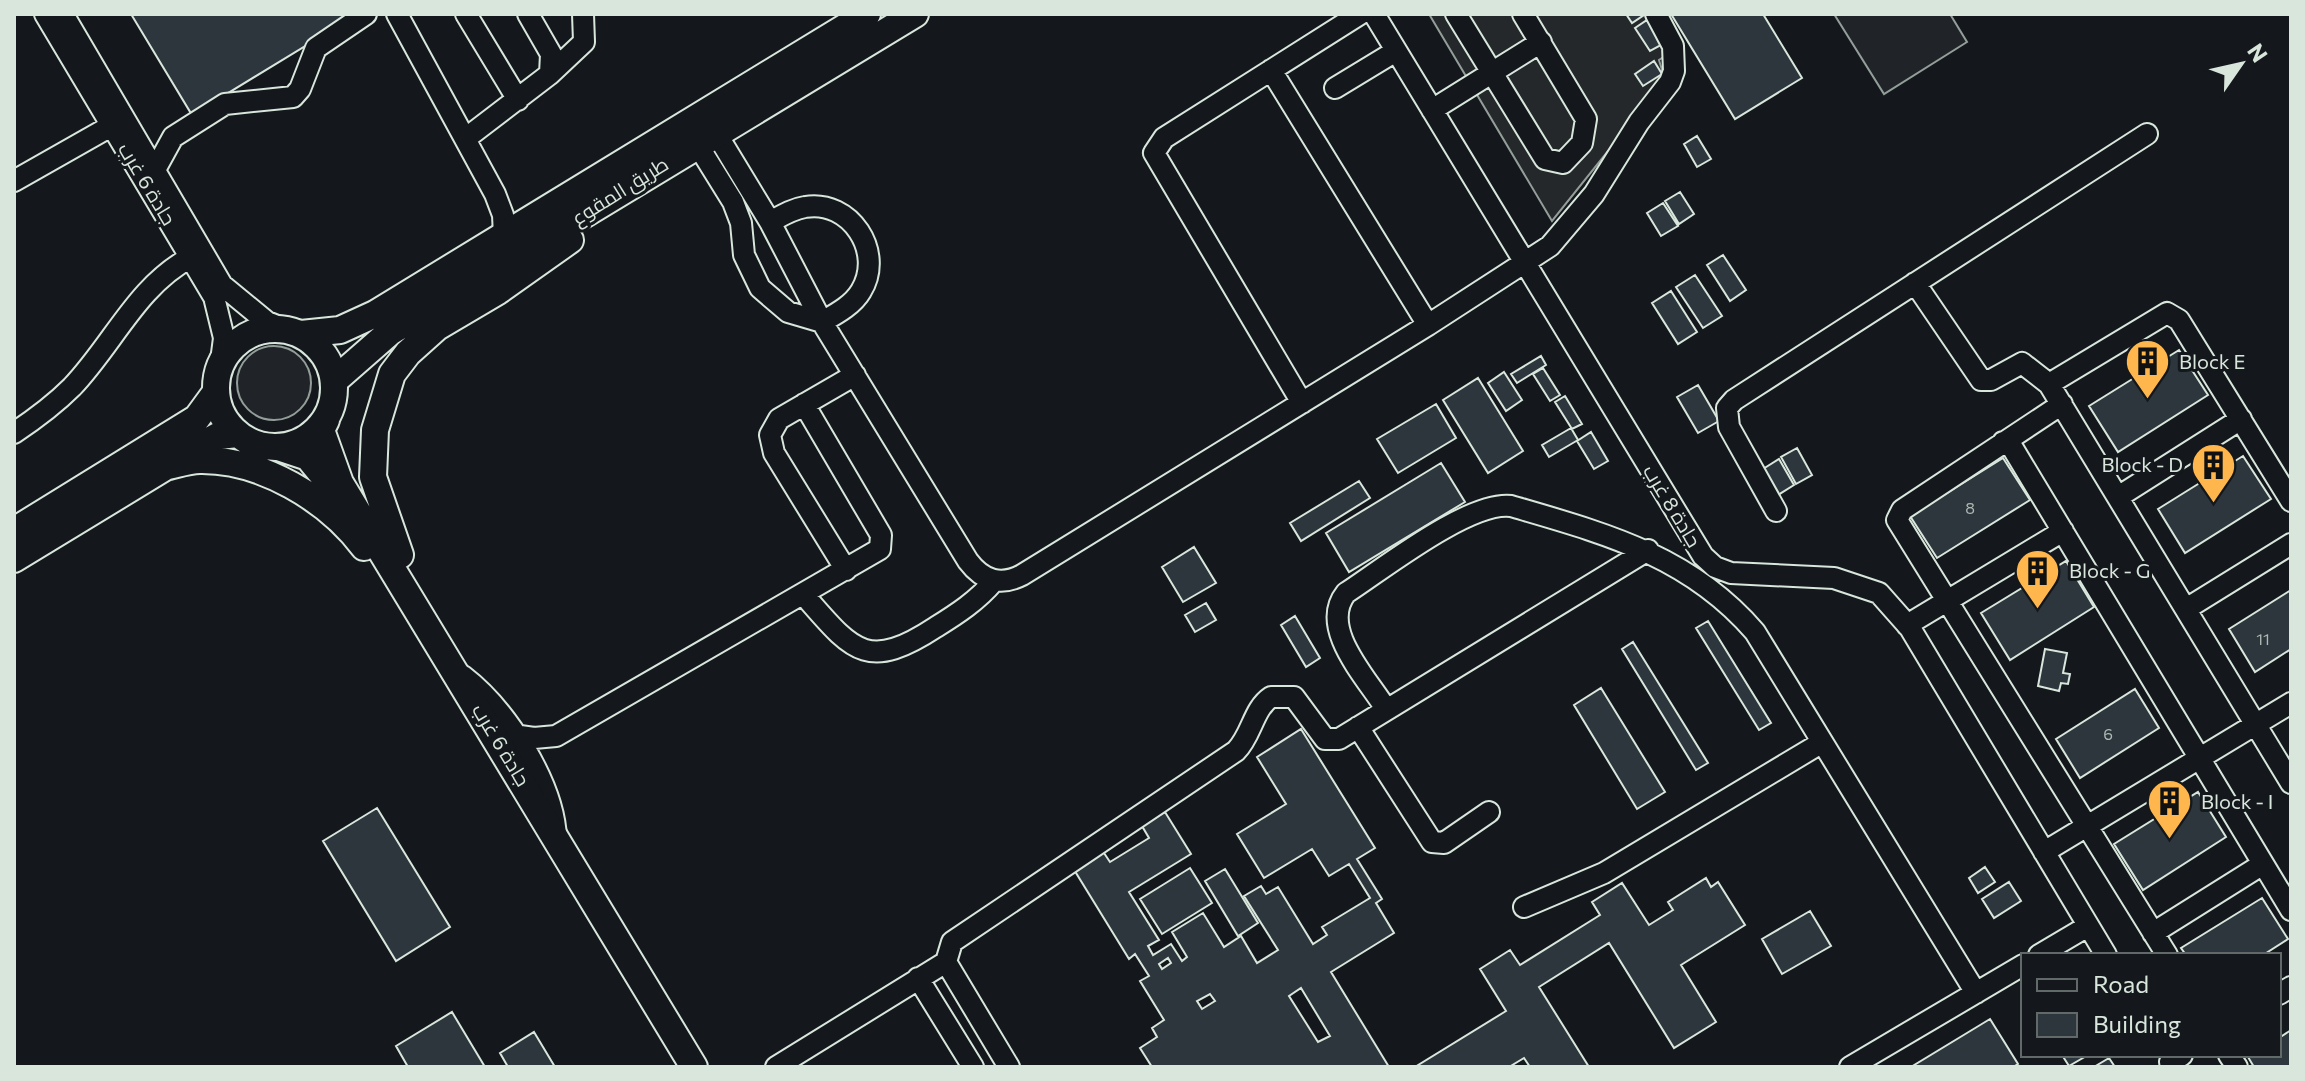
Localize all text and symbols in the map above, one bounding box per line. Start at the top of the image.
north arrow [2201,24,2281,104]
text: N [2242,38,2274,67]
street label: جادة 6 غرب [113,138,182,230]
street label: طريق المقوع [567,151,674,232]
building icon: Block E [2124,338,2172,401]
place label: Block E [2179,349,2245,373]
building icon: Block - D [2190,441,2238,504]
place label: Block - D [2101,452,2183,476]
street label: جادة 8 غرب [1638,460,1707,552]
house number: 8 [1965,498,1975,517]
building icon: Block - G [2014,547,2062,610]
place label: Block - G [2069,558,2150,582]
house number: 11 [2256,629,2270,648]
street label: جادة 6 غرب [467,699,536,791]
house number: 6 [2103,724,2113,743]
building icon: Block - I [2146,778,2194,841]
place label: Block - I [2201,789,2273,813]
legend [2021,953,2281,1057]
text: Road [2093,969,2149,998]
text: Building [2093,1009,2181,1038]

